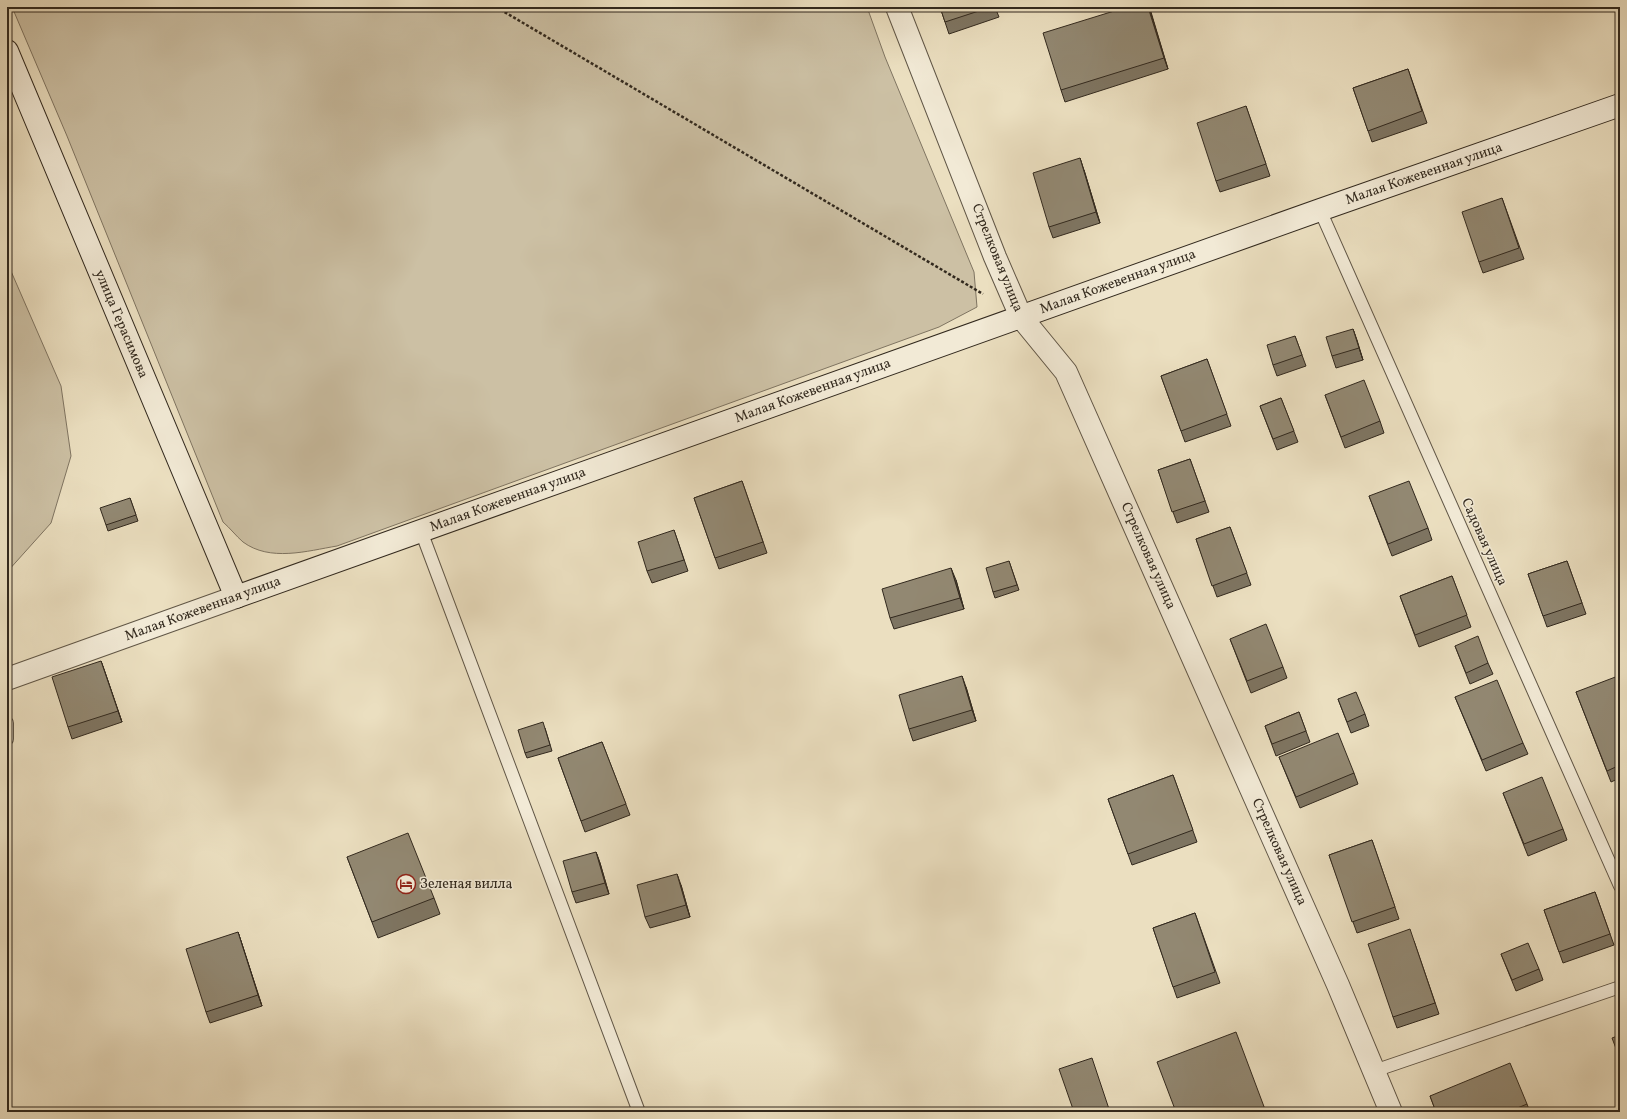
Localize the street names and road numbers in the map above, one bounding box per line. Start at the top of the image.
street label: Малая Кожевенная улица [1343,138,1505,210]
street label: Стрелковая улица [967,201,1027,315]
street label: Малая Кожевенная улица [1037,245,1199,319]
street label: улица Герасимова [90,267,152,381]
street label: Малая Кожевенная улица [732,354,894,428]
street label: Малая Кожевенная улица [427,463,589,537]
street label: Садовая улица [1456,495,1512,589]
street label: Стрелковая улица [1116,499,1180,613]
street label: Малая Кожевенная улица [122,572,284,646]
street label: Стрелковая улица [1247,795,1311,909]

